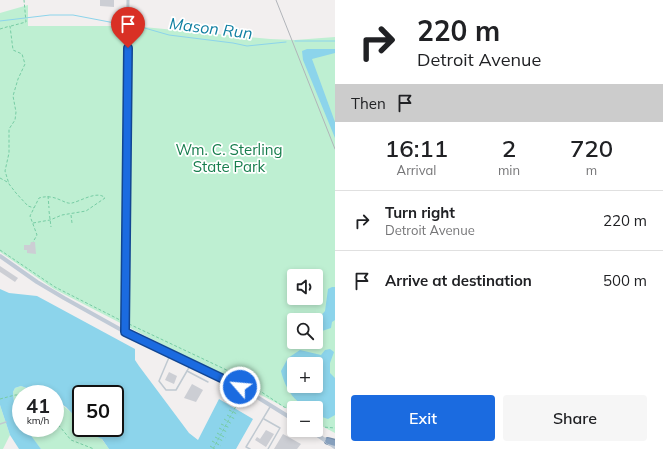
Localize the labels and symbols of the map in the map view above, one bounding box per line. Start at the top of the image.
pin [111,7.0,145,48]
water label: Mason Run [168,13,254,43]
park label: Wm. C. Sterling State Park [175,140,283,176]
position arrow [219,366,261,408]
speed limit sign: 50 [72,385,124,437]

